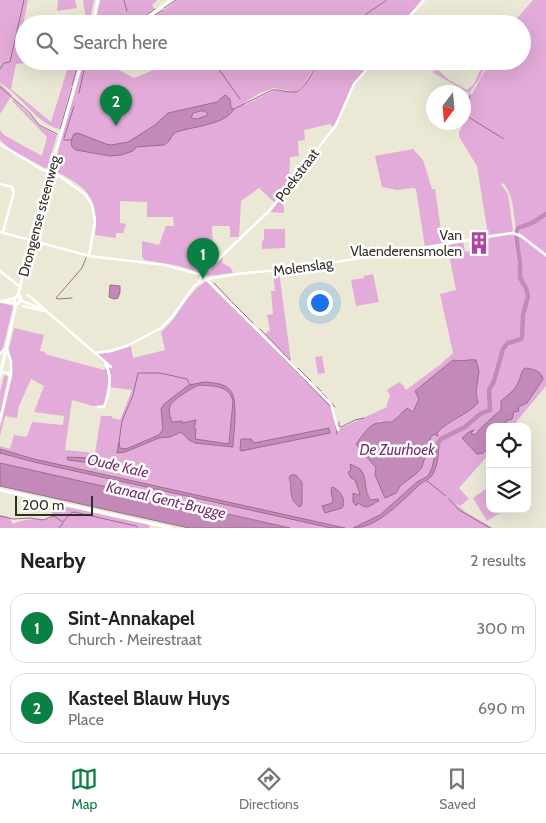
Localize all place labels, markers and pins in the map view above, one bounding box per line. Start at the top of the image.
pin: 2 [100,85,132,126]
place label: Van Vlaenderensmolen [350,226,462,260]
building icon: Van Vlaenderensmolen [466,230,492,256]
pin: 1 [187,238,219,279]

